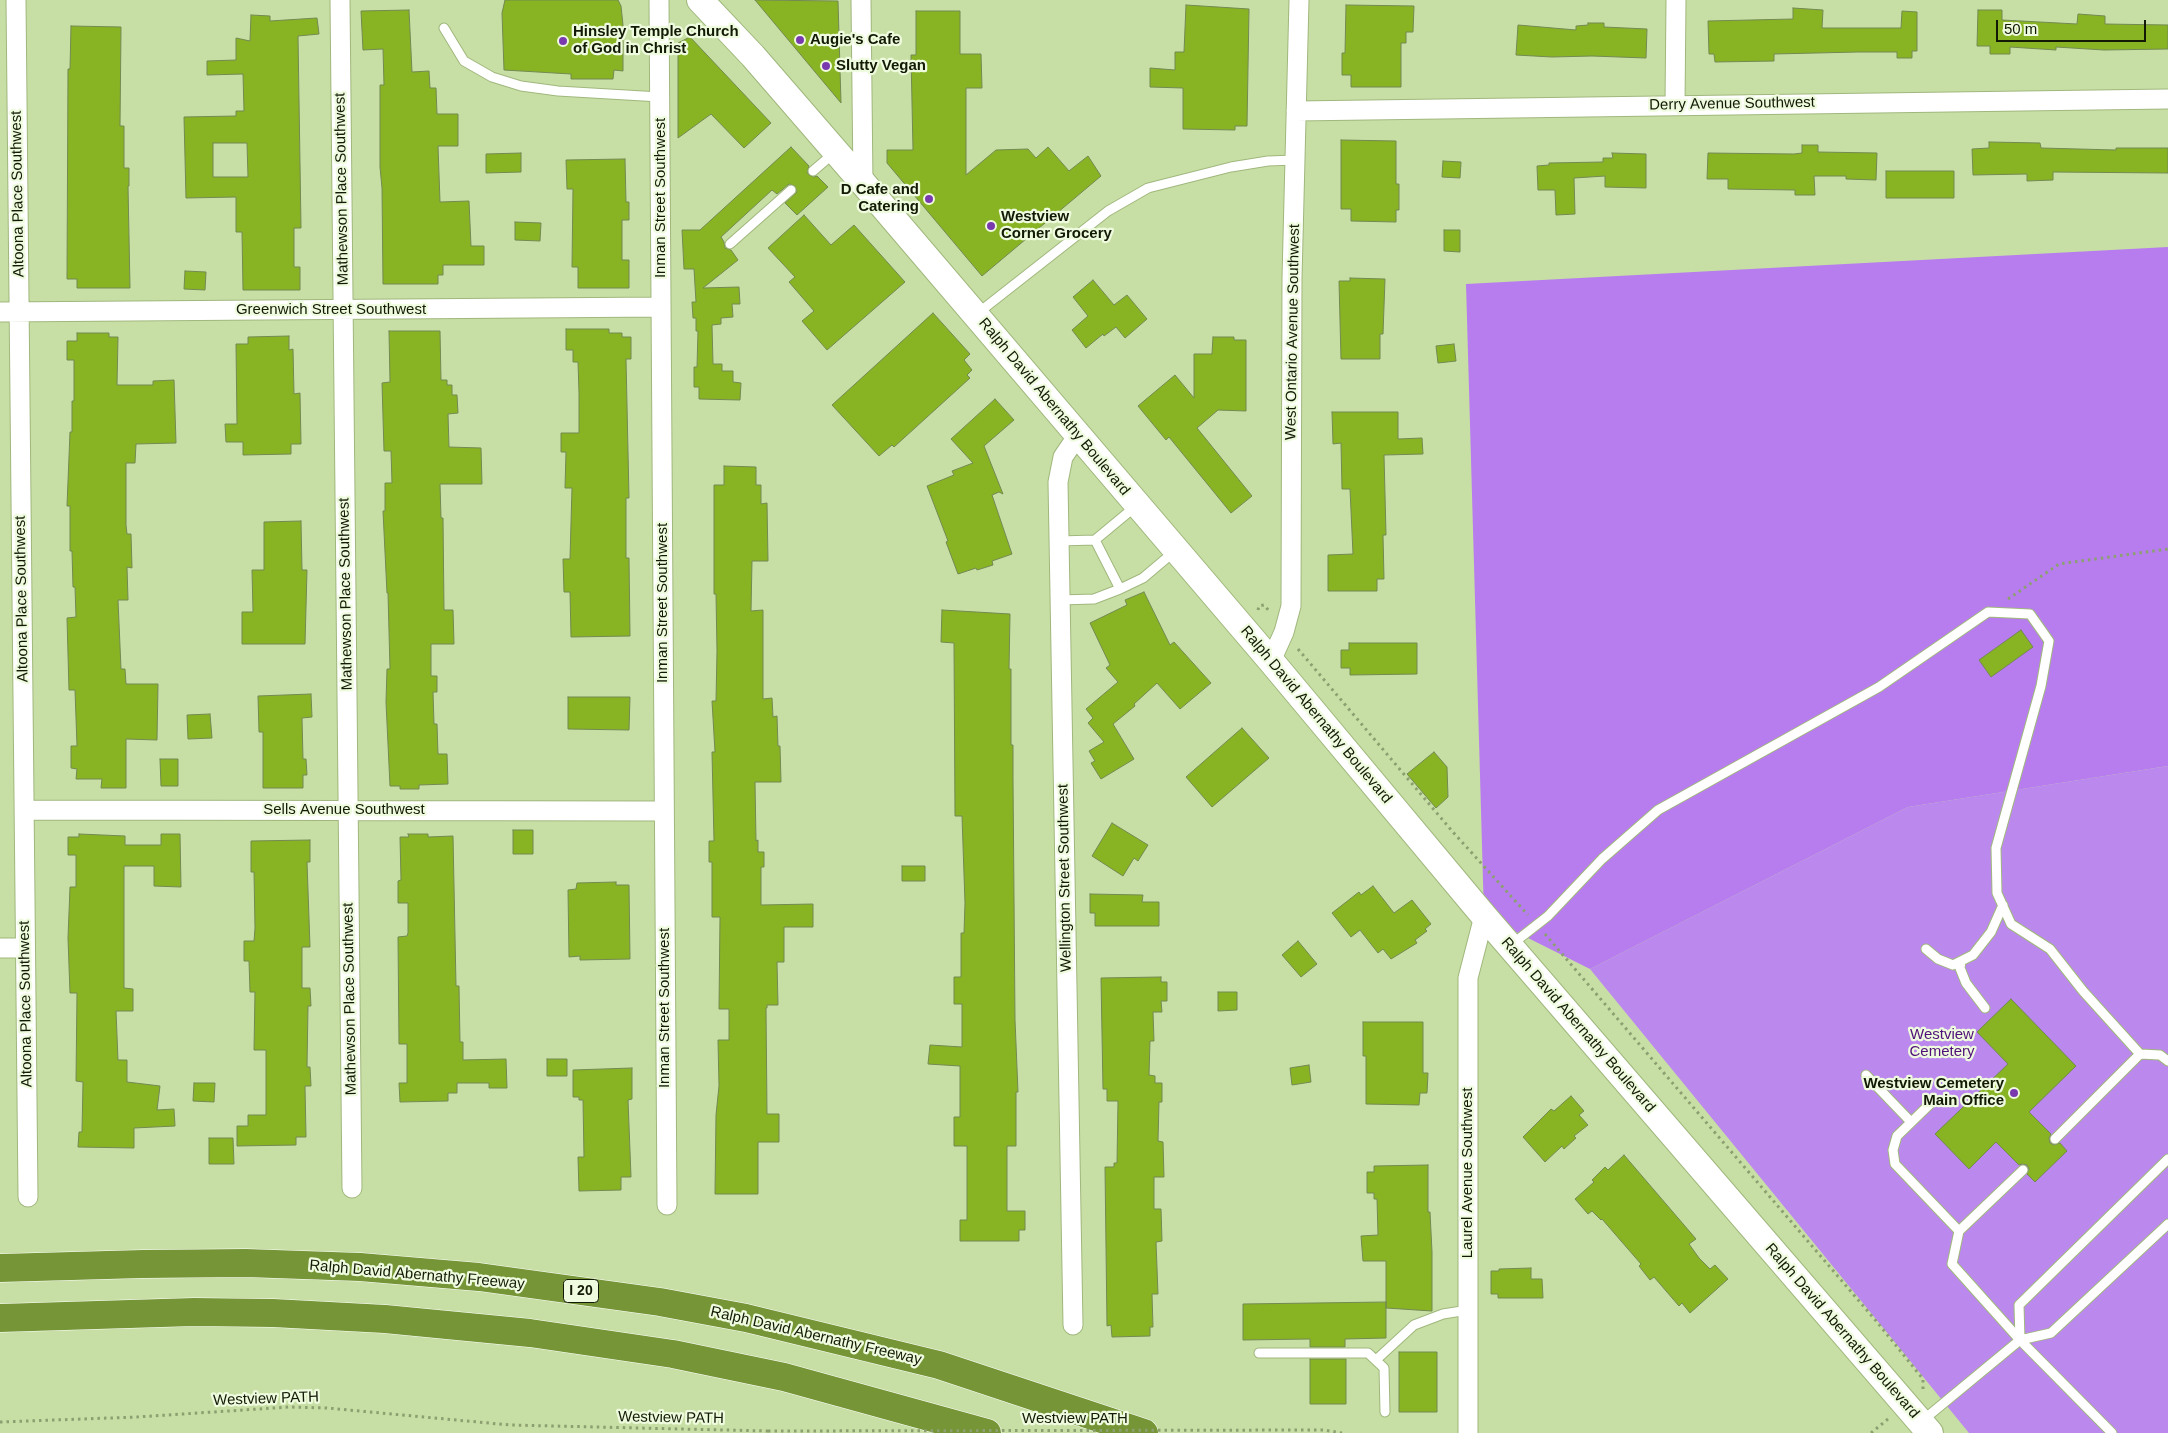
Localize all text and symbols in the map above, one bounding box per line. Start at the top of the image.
scale bar [1998,10,2148,42]
text: 50 m [2004,20,2037,37]
place label: Hinsley Temple Church of God in Christ [573,23,739,58]
place label: Augie's Cafe [810,31,900,49]
marker: Augie's Cafe [794,34,806,46]
marker: Hinsley Temple Church of God in Christ [557,35,569,47]
place label: Slutty Vegan [836,57,926,75]
marker: Slutty Vegan [820,60,832,72]
street label: Mathewson Place Southwest [331,93,353,285]
street label: Derry Avenue Southwest [1649,94,1815,114]
street label: Altoona Place Southwest [8,110,28,278]
street label: Inman Street Southwest [652,118,670,278]
place label: D Cafe and Catering [841,181,919,216]
marker: D Cafe and Catering [923,193,935,205]
place label: Westview Corner Grocery [1001,208,1112,243]
marker: Westview Corner Grocery [985,220,997,232]
street label: West Ontario Avenue Southwest [1282,224,1304,440]
street label: Greenwich Street Southwest [236,301,426,319]
street label: Ralph David Abernathy Boulevard [974,315,1134,499]
street label: Mathewson Place Southwest [335,498,357,690]
street label: Altoona Place Southwest [12,515,32,683]
street label: Inman Street Southwest [654,523,672,683]
street label: Ralph David Abernathy Boulevard [1236,623,1396,807]
street label: Wellington Street Southwest [1054,784,1076,972]
street label: Sells Avenue Southwest [263,801,425,819]
street label: Mathewson Place Southwest [339,903,361,1095]
street label: Altoona Place Southwest [16,920,36,1088]
street label: Inman Street Southwest [656,928,674,1088]
street label: Ralph David Abernathy Boulevard [1497,934,1659,1116]
park label: Westview Cemetery [1909,1026,1975,1061]
place label: Westview Cemetery Main Office [1863,1075,2004,1110]
marker: Westview Cemetery Main Office [2008,1087,2020,1099]
street label: Laurel Avenue Southwest [1459,1088,1477,1258]
street label: Ralph David Abernathy Boulevard [1761,1240,1923,1422]
street label: Ralph David Abernathy Freeway [309,1257,525,1293]
road number: I 20 [564,1280,598,1302]
street label: Ralph David Abernathy Freeway [709,1303,923,1369]
street label: Westview PATH [213,1388,319,1410]
street label: Westview PATH [618,1408,724,1428]
street label: Westview PATH [1022,1410,1128,1428]

